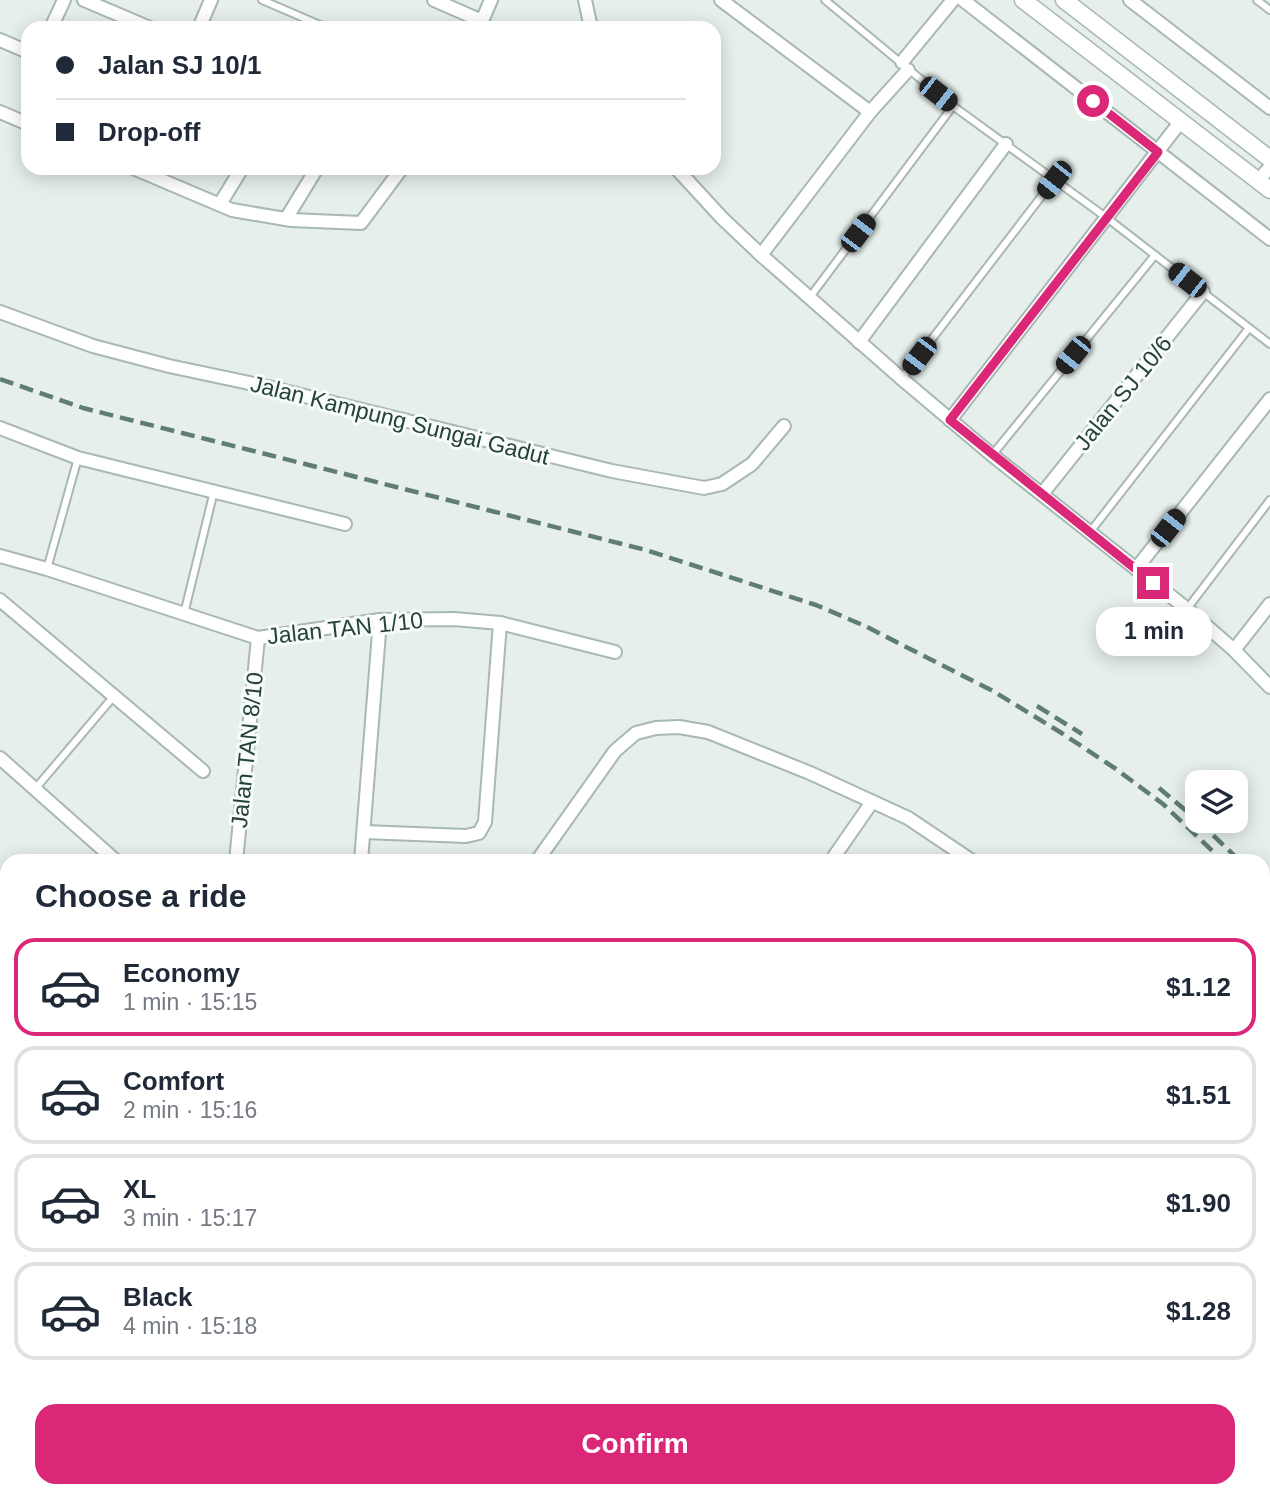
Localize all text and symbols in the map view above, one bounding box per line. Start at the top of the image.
text: Jalan SJ 10/1 [98,50,261,80]
car [915,73,962,115]
route start [1077,85,1109,117]
text: Drop-off [98,117,201,147]
car [1033,157,1076,203]
car [837,210,880,256]
car [1164,259,1211,301]
street label: Jalan SJ 10/6 [1069,331,1177,455]
car [1052,332,1095,378]
car [898,333,941,379]
street label: Jalan Kampung Sungai Gadut [248,370,553,470]
car [1147,505,1190,551]
route end [1137,567,1169,599]
street label: Jalan TAN 1/10 [266,607,424,649]
callout: 1 min [1095,608,1211,656]
text: 1 min [1124,618,1184,644]
street label: Jalan TAN 8/10 [226,671,268,829]
map controls [1185,770,1248,833]
button: layers [1185,770,1248,833]
text: Choose a ride [35,878,247,914]
icon: car [39,956,102,1019]
text: Economy [123,958,240,988]
text: $1.12 [1166,972,1231,1002]
text: 1 min · 15:15 [123,989,257,1015]
icon: car [39,1064,102,1127]
text: Comfort [123,1066,224,1096]
text: $1.51 [1166,1080,1231,1110]
text: 2 min · 15:16 [123,1097,257,1123]
icon: car [39,1172,102,1235]
text: XL [123,1174,156,1204]
text: $1.90 [1166,1188,1231,1218]
text: 3 min · 15:17 [123,1205,257,1231]
icon: car [39,1280,102,1343]
text: Black [123,1282,192,1312]
text: $1.28 [1166,1296,1231,1326]
text: 4 min · 15:18 [123,1313,257,1339]
button: Confirm [35,1404,1235,1484]

